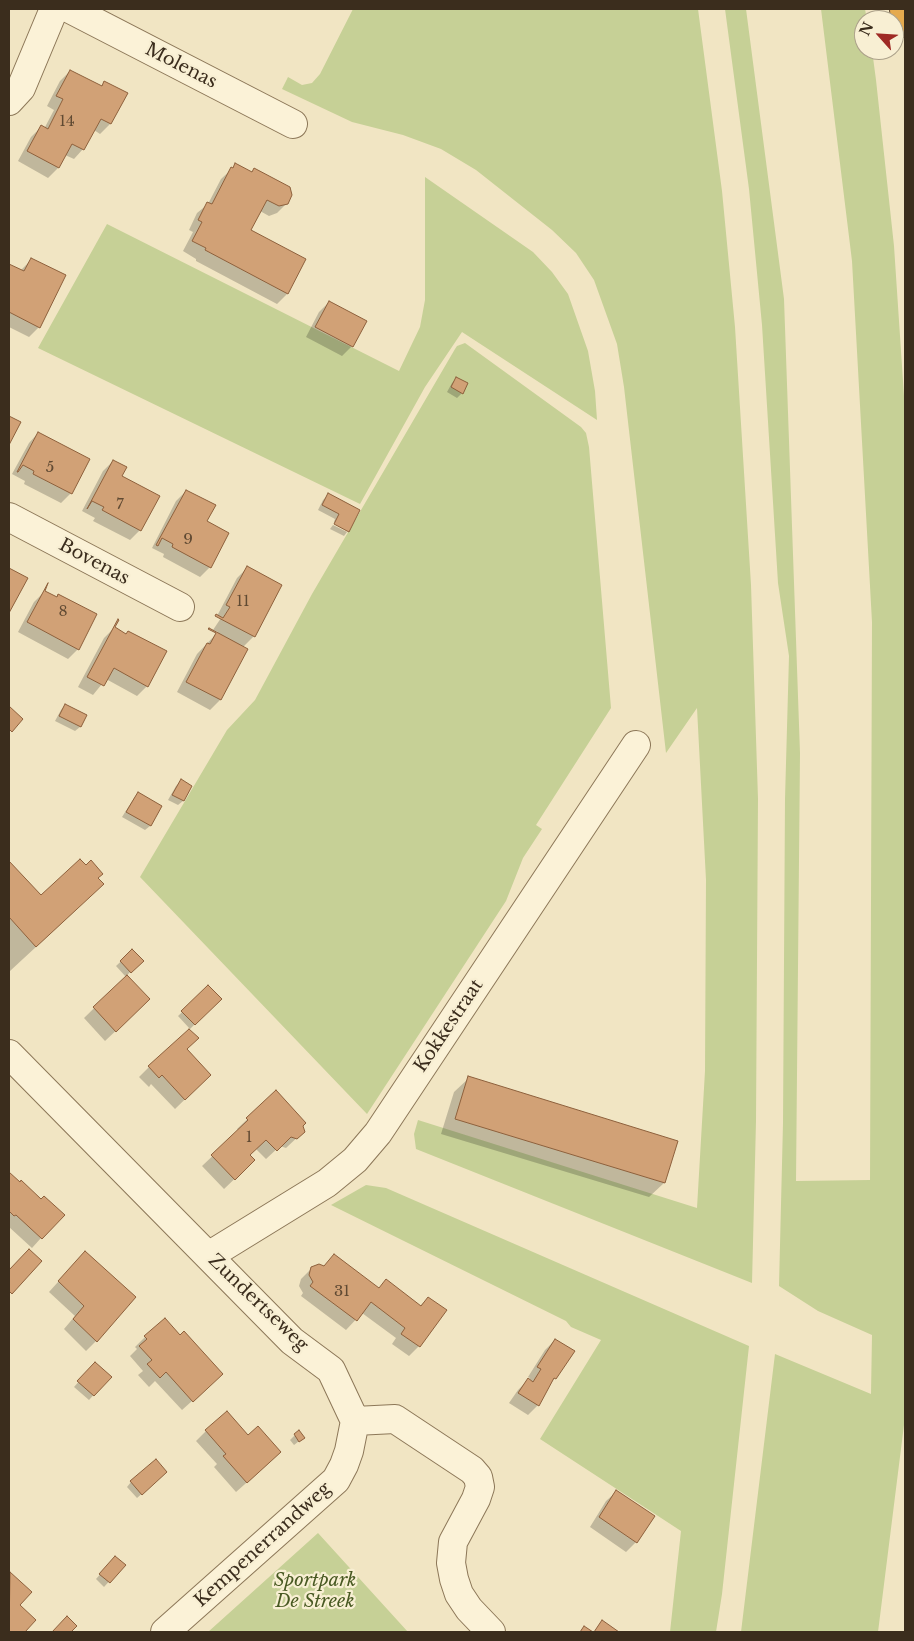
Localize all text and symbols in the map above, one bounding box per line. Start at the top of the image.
north arrow [854,10,904,60]
text: N [855,19,877,39]
street label: Molenas [142,39,220,93]
house number: 14 [59,113,75,131]
house number: 5 [46,459,54,477]
house number: 7 [116,496,124,514]
house number: 9 [183,531,193,549]
street label: Bovenas [55,534,133,590]
house number: 11 [236,593,250,611]
house number: 8 [58,603,68,621]
street label: Kokkestraat [410,975,488,1077]
house number: 1 [246,1129,252,1147]
street label: Zundertseweg [204,1250,312,1356]
house number: 31 [334,1283,350,1301]
street label: Kempenerrandweg [190,1478,336,1612]
park label: Sportpark De Streek [274,1570,356,1612]

